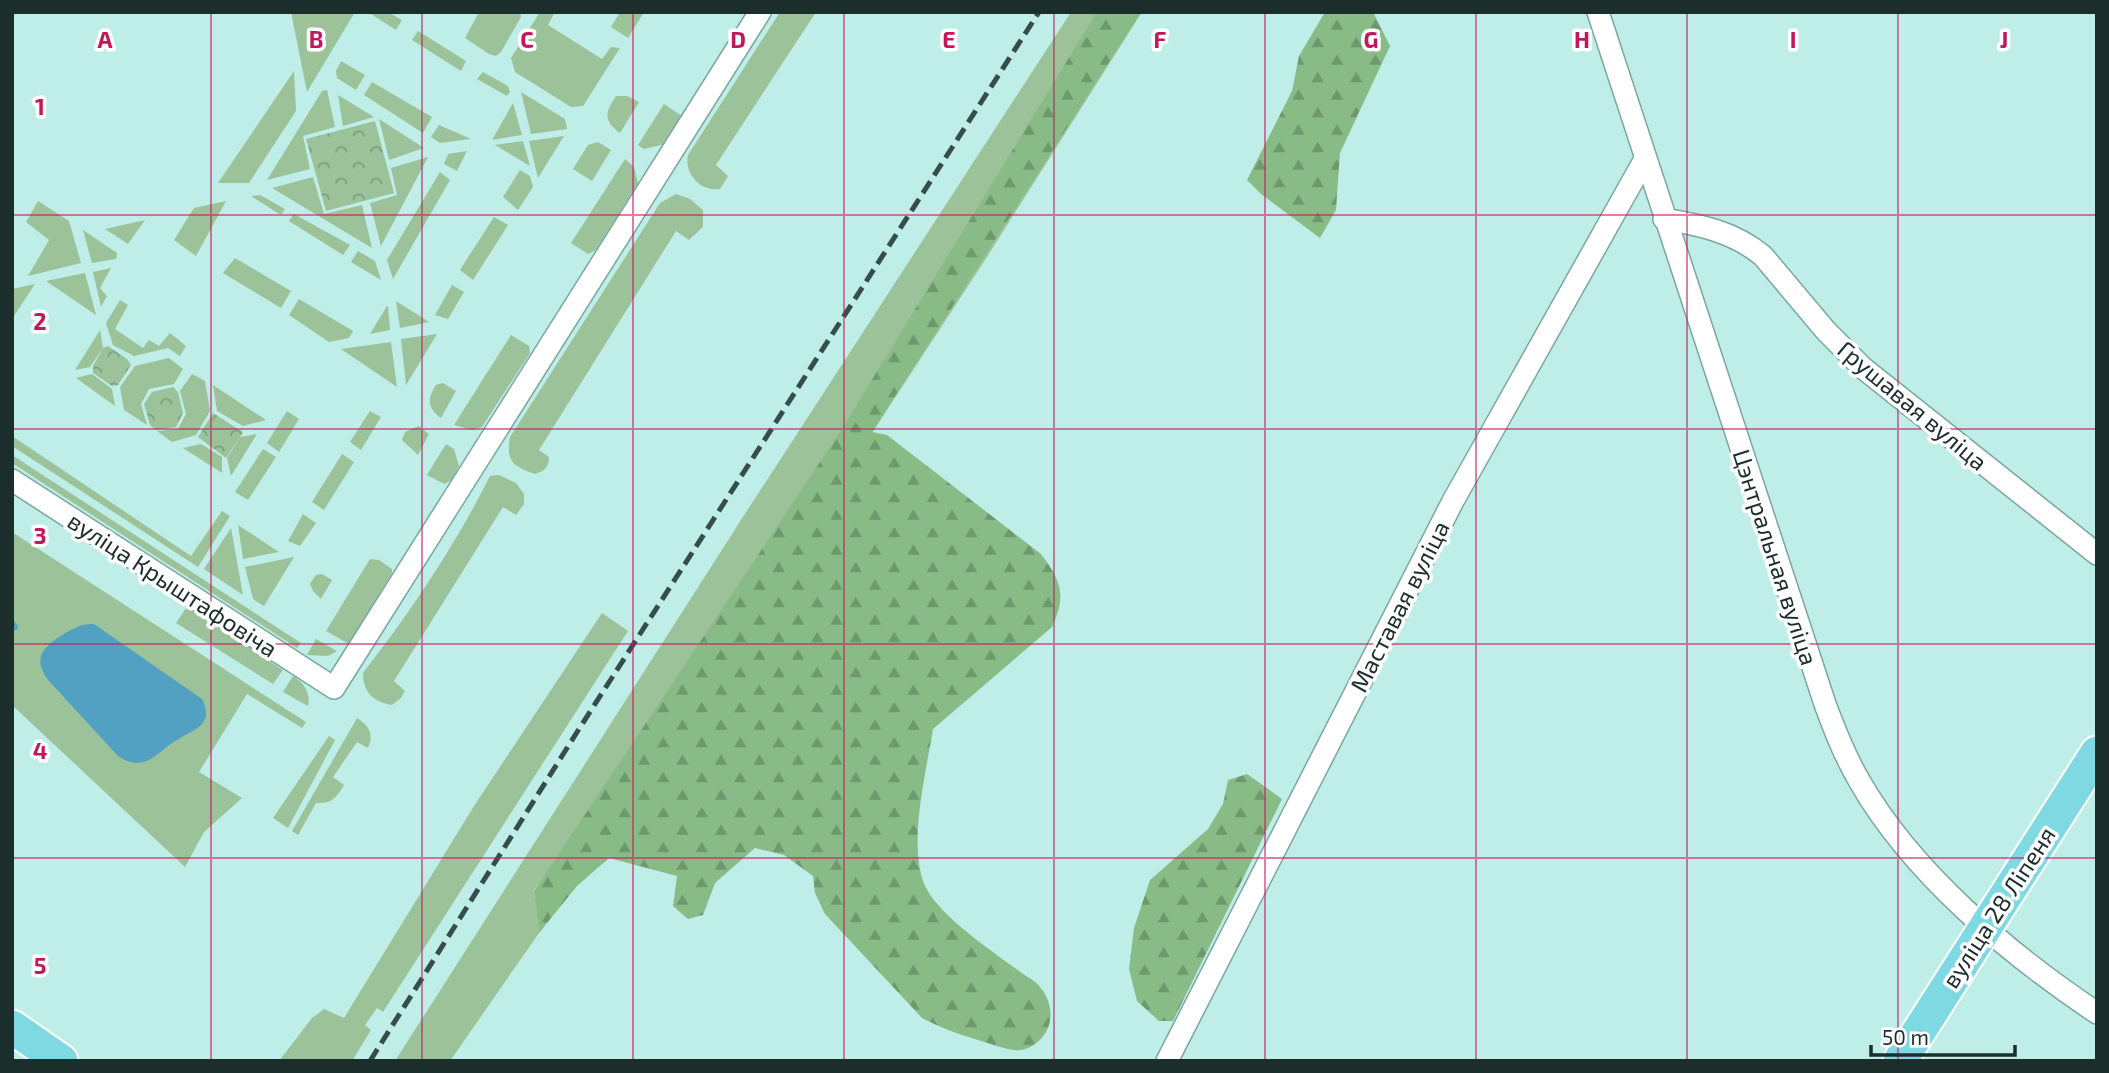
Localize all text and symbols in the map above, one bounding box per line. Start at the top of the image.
text: A [97,25,113,53]
text: B [309,25,323,53]
text: C [520,25,534,53]
text: D [730,25,746,53]
text: E [942,25,956,53]
text: F [1154,25,1167,53]
text: G [1364,25,1378,53]
text: H [1574,25,1590,53]
text: I [1790,25,1796,53]
text: J [2000,25,2008,53]
text: 1 [35,92,45,120]
text: 2 [33,307,47,335]
street label: Грушавая вуліца [1832,334,1994,477]
street label: Цэнтральная вуліца [1726,445,1825,669]
street label: вуліца Крыштафовіча [62,505,283,663]
street label: Маставая вуліца [1343,516,1456,697]
text: 3 [33,521,47,549]
text: 4 [33,736,47,764]
street label: вуліца 28 Ліпеня [1935,821,2062,994]
text: 5 [34,951,46,979]
scale bar [1871,1014,2014,1058]
text: 50 m [1882,1024,1929,1049]

